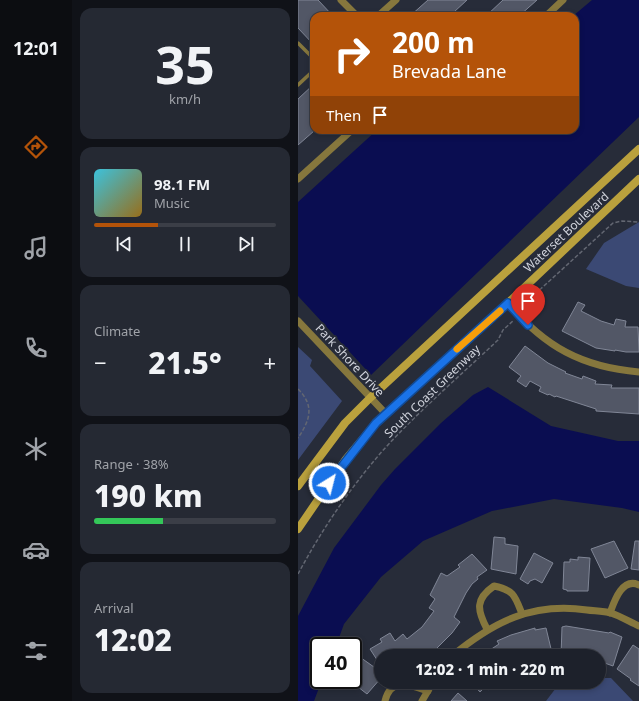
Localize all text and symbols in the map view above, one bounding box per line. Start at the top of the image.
text: 200 m [392,23,475,61]
text: 35 [155,28,215,99]
icon: right [326,28,378,80]
text: 12:01 [13,36,59,60]
text: Brevada Lane [392,59,506,83]
text: km/h [169,90,201,108]
icon: arrive [369,104,391,126]
text: Then [326,105,361,125]
icon: directions [22,133,50,161]
text: 98.1 FM [154,174,210,194]
street label: Waterset Boulevard [520,188,612,276]
text: Music [154,194,190,212]
icon: previous [113,233,135,255]
icon: pause [174,233,196,255]
icon: next [235,233,257,255]
icon: music [22,234,50,262]
pin [511,284,545,325]
icon: arrive [517,290,539,312]
street label: Park Shore Drive [312,320,388,400]
text: Climate [94,322,140,340]
icon: phone [22,334,50,362]
street label: South Coast Greenway [380,340,484,441]
text: 21.5° [148,342,222,383]
text: − [94,347,107,377]
text: + [263,347,276,377]
icon: climate [22,435,50,463]
text: Range · 38% [94,455,169,473]
position arrow [308,462,350,504]
text: 190 km [94,475,203,516]
icon: car [22,536,50,564]
text: Arrival [94,599,134,617]
text: 12:02 [94,619,172,660]
icon: filters [22,637,50,665]
speed limit sign: 40 [310,637,362,689]
text: 12:02 · 1 min · 220 m [415,659,565,679]

